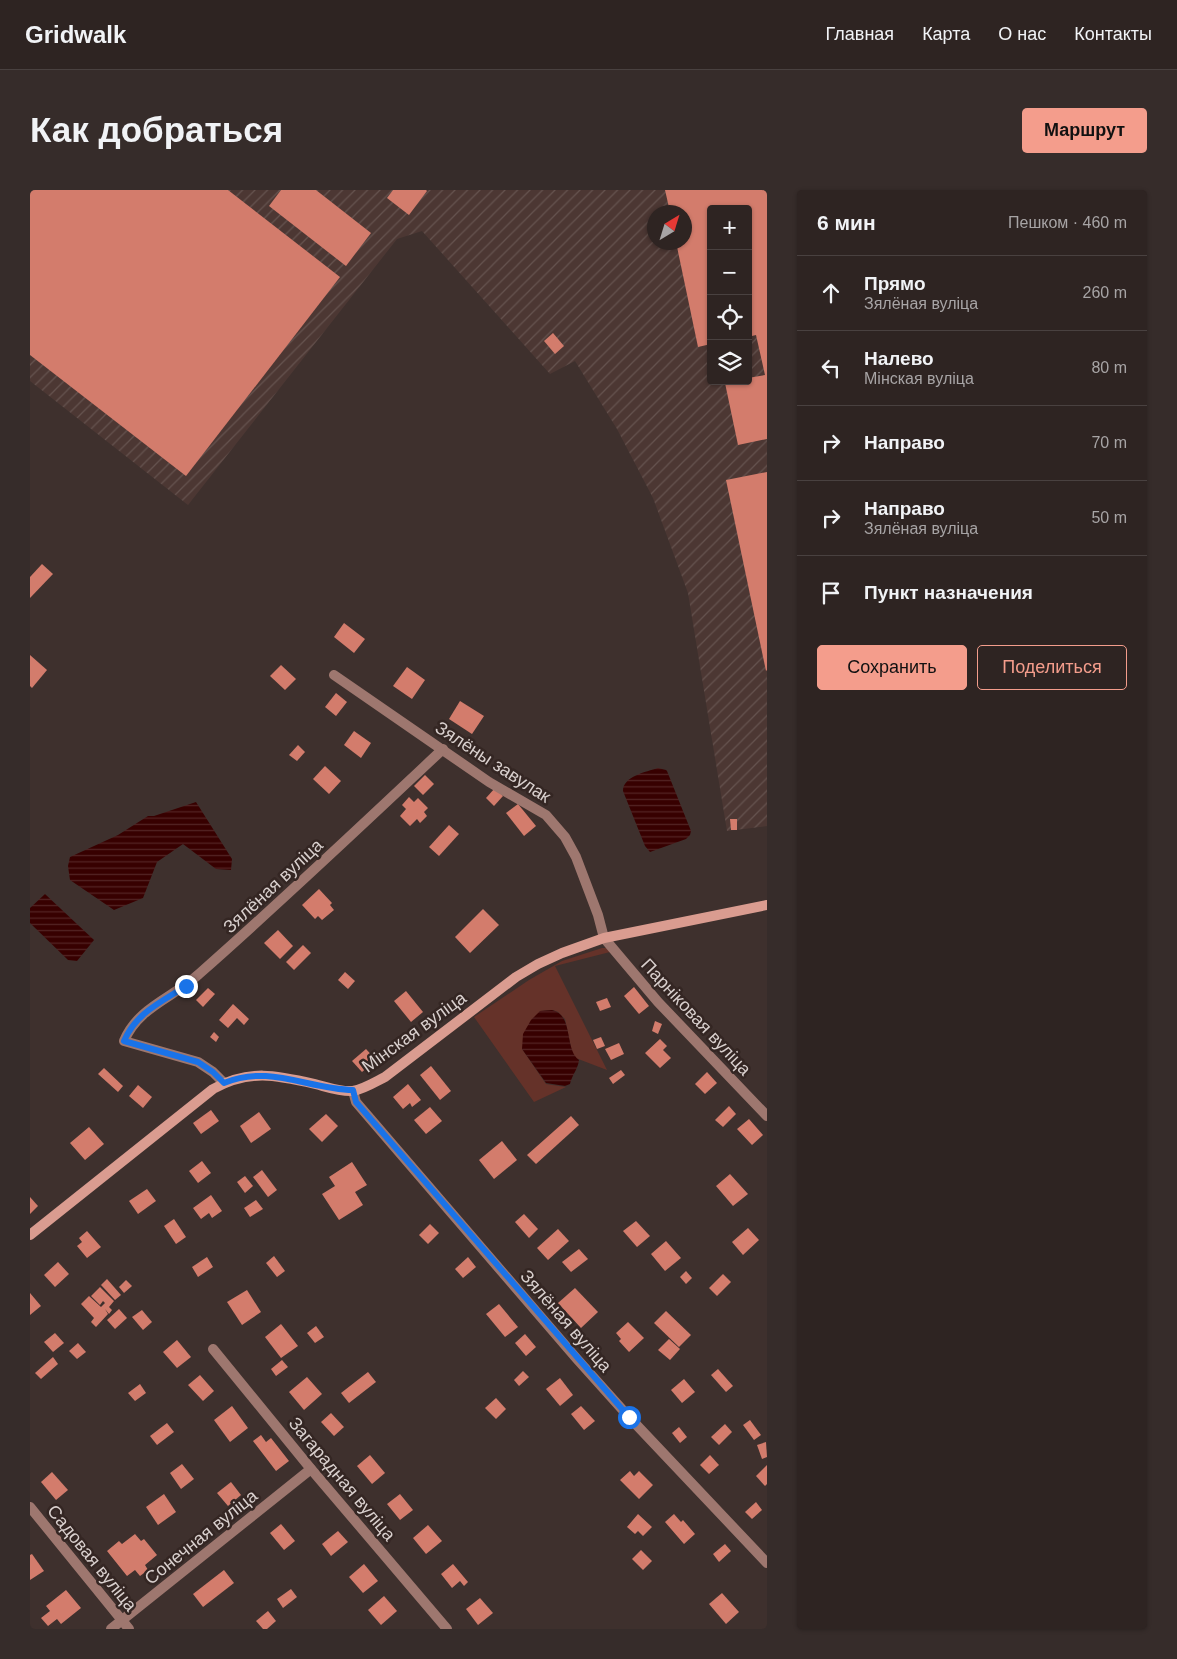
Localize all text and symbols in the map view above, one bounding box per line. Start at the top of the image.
text: Gridwalk [25,21,126,48]
text: Главная [826,24,894,44]
text: Карта [922,24,970,44]
text: О нас [998,24,1046,44]
text: Контакты [1074,24,1152,44]
button: Маршрут [1022,108,1147,153]
text: Как добраться [30,110,283,149]
north arrow [647,205,692,250]
map controls [707,205,752,385]
button: + [707,205,752,250]
text: 6 мин [817,211,876,234]
text: Пешком · 460 m [1008,214,1127,231]
button: − [707,250,752,295]
text: Прямо [864,273,926,294]
icon: ahead [817,279,845,307]
text: 260 m [1083,284,1127,301]
button: locate [707,295,752,340]
text: Зялёная вуліца [864,295,978,312]
button: layers [707,340,752,385]
text: Налево [864,348,934,369]
icon: left [817,354,845,382]
text: 80 m [1091,359,1127,376]
text: Мінская вуліца [864,370,974,387]
icon: right [817,429,845,457]
text: Направо [864,432,945,453]
text: 70 m [1091,434,1127,451]
text: Направо [864,498,945,519]
icon: right [817,504,845,532]
text: 50 m [1091,509,1127,526]
text: Зялёная вуліца [864,520,978,537]
icon: arrive [817,579,845,607]
text: Пункт назначения [864,582,1033,603]
button: Сохранить [817,645,967,690]
button: Поделиться [977,645,1127,690]
street label: Зялёны завулак [432,717,555,807]
street label: Зялёная вуліца [219,834,328,937]
street label: Парніковая вуліца [637,955,756,1080]
route end [175,975,198,998]
street label: Мінская вуліца [358,987,471,1076]
street label: Зялёная вуліца [516,1266,616,1377]
route start [618,1406,641,1429]
street label: Загарадная вуліца [285,1413,400,1546]
street label: Сонечная вуліца [141,1485,262,1589]
street label: Садовая вуліца [43,1501,141,1616]

